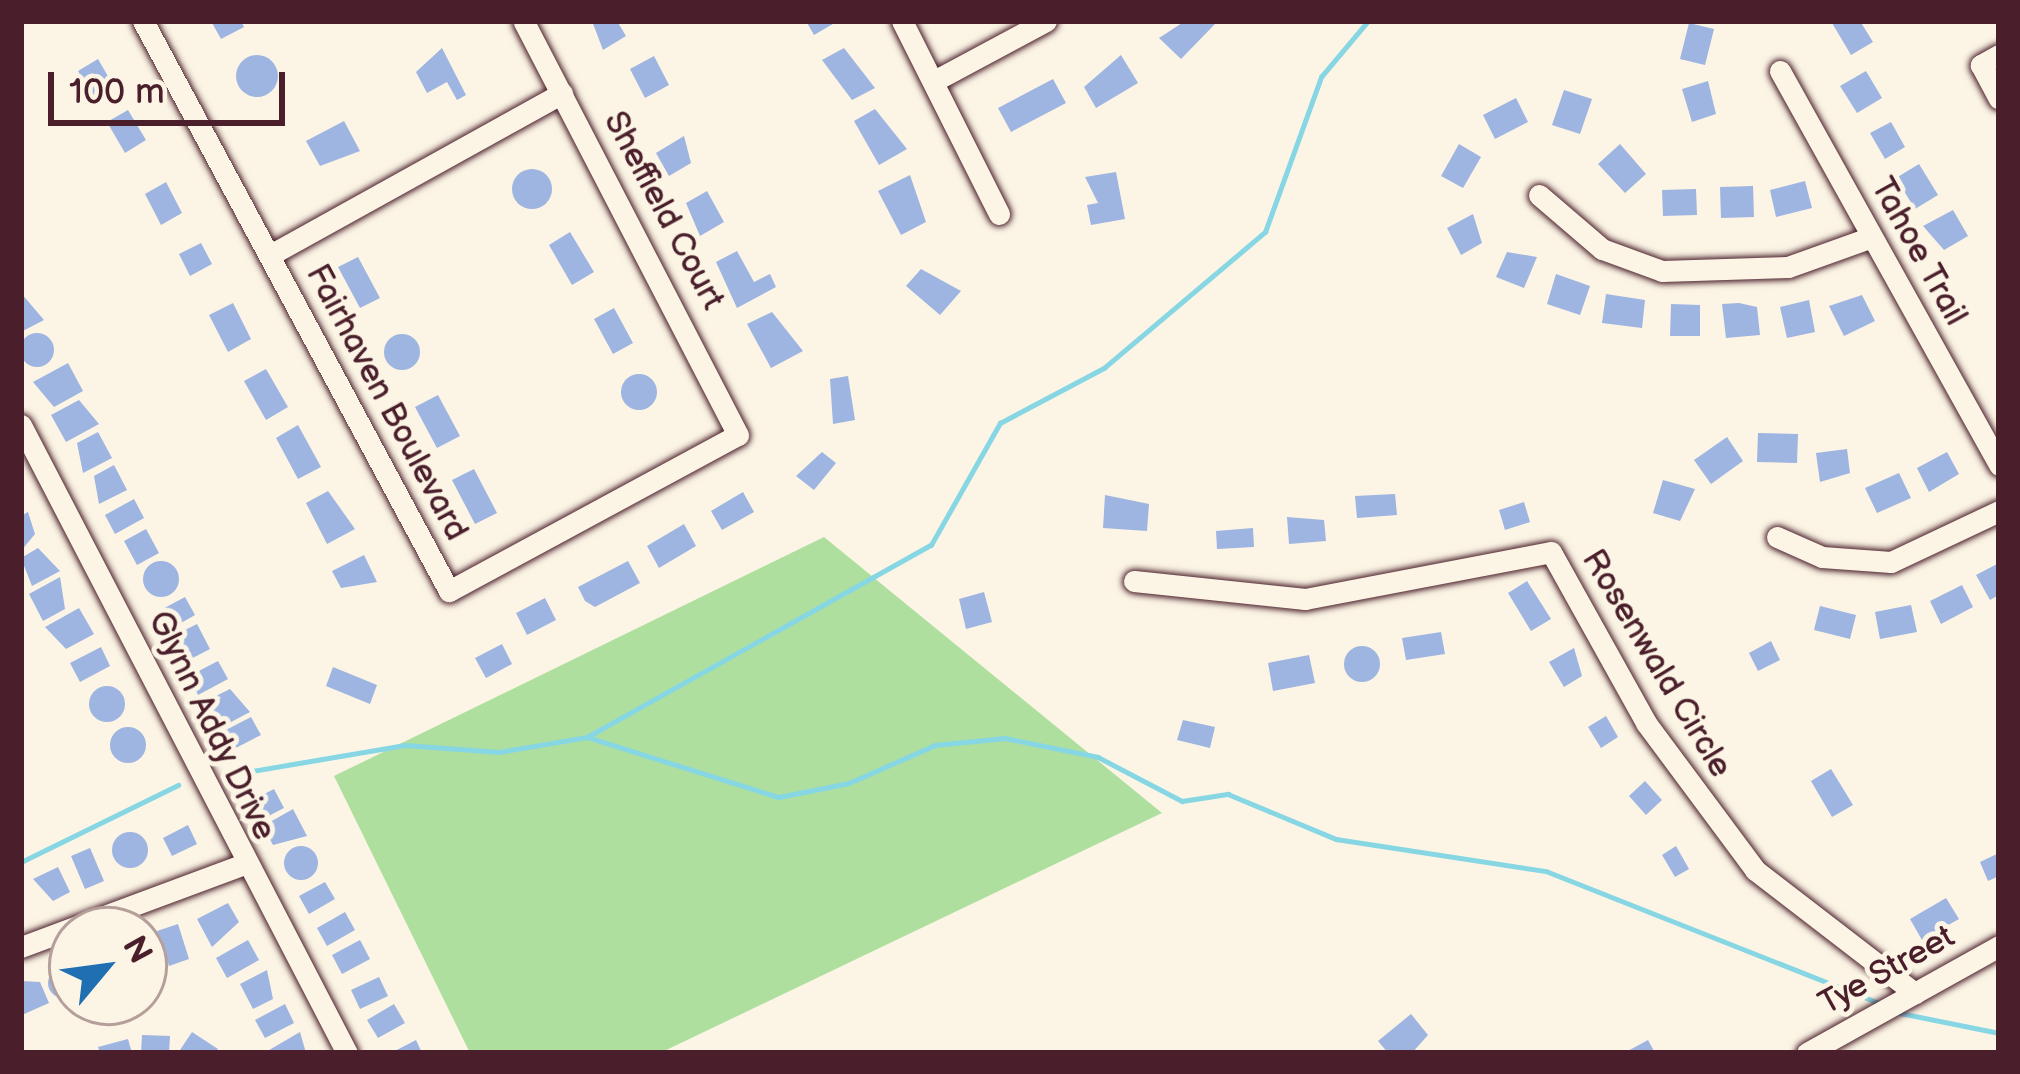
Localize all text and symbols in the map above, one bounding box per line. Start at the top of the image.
scale bar [54,48,291,122]
text: 100 m [69,71,165,114]
street label: Sheffield Court [594,105,732,317]
street label: Tahoe Trail [1861,171,1975,333]
street label: Fairhaven Boulevard [297,258,475,548]
street label: Rosenwald Circle [1572,543,1740,785]
street label: Glynn Addy Drive [138,604,284,848]
north arrow [48,906,168,1026]
street label: Tye Street [1812,918,1962,1024]
text: N [113,929,160,971]

